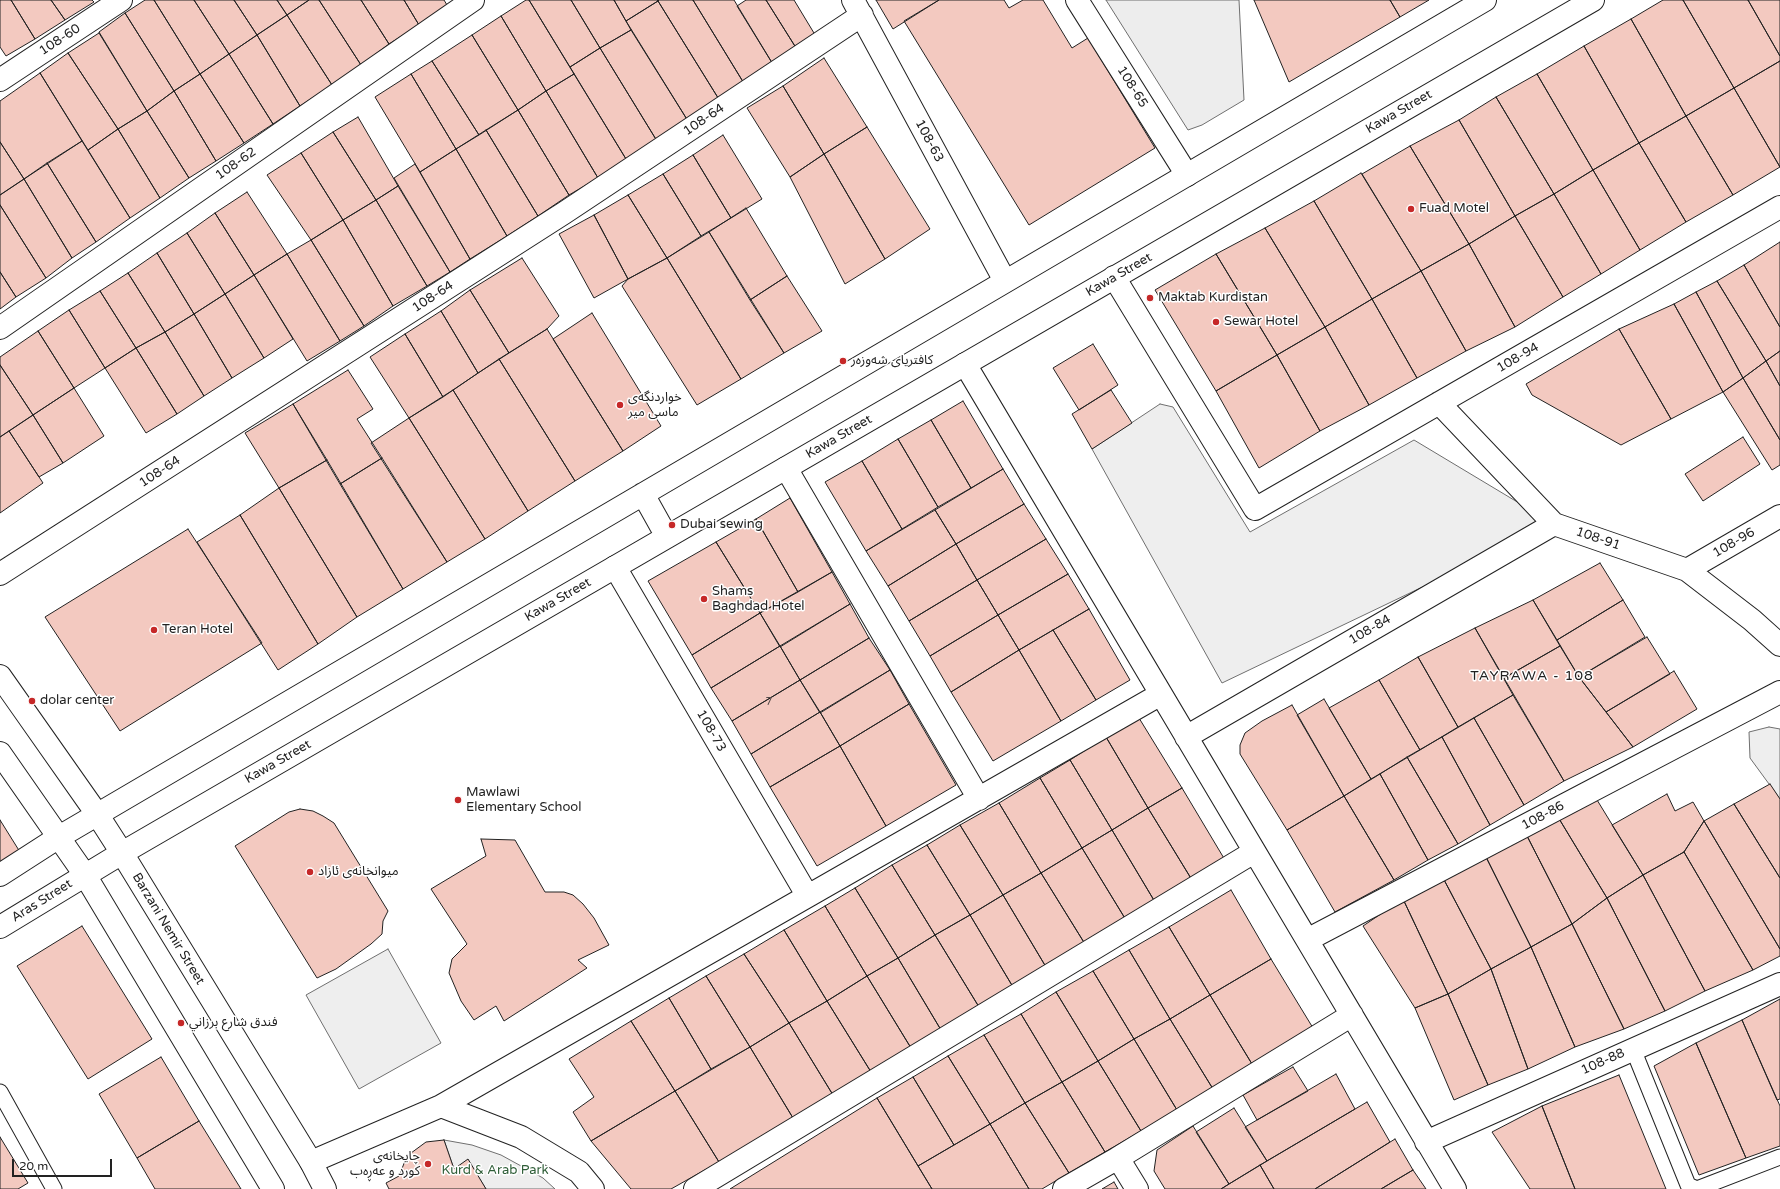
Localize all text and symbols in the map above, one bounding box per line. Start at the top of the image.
street label: 108-60 [36,21,84,59]
street label: 108-65 [1113,63,1151,111]
street label: Kawa Street [1363,87,1435,137]
street label: 108-64 [681,101,727,139]
street label: 108-63 [911,117,947,165]
street label: 108-62 [213,144,259,184]
place label: Fuad Motel [1419,201,1489,217]
marker: Fuad Motel [1406,204,1416,214]
street label: Kawa Street [1083,250,1155,300]
street label: 108-64 [409,278,457,316]
place label: Maktab Kurdistan [1158,290,1268,306]
marker: Maktab Kurdistan [1145,293,1155,303]
place label: Sewar Hotel [1224,314,1298,330]
marker: Sewar Hotel [1211,317,1221,327]
street label: 108-94 [1494,340,1542,376]
place label: کافتریای شەوزەر [851,353,933,369]
marker: کافتریای شەوزەر [838,356,848,366]
place label: خواردنگەی ماسی میر [628,390,682,421]
marker: خواردنگەی ماسی میر [615,400,625,410]
street label: Kawa Street [803,412,875,462]
street label: 108-64 [136,453,184,491]
place label: Dubai sewing [680,517,763,533]
marker: Dubai sewing [667,520,677,530]
street label: 108-91 [1574,524,1622,554]
street label: 108-96 [1710,525,1758,561]
street label: Kawa Street [522,575,594,625]
place label: Shams Baghdad Hotel [712,584,804,615]
marker: Shams Baghdad Hotel [699,594,709,604]
street label: 108-84 [1346,612,1394,648]
place label: Teran Hotel [162,622,233,638]
marker: Teran Hotel [149,625,159,635]
district label: TAYRAWA - 108 [1470,668,1594,684]
place label: dolar center [40,693,114,709]
house number: 7 [766,695,772,709]
marker: dolar center [27,696,37,706]
street label: 108-73 [693,707,729,755]
street label: Kawa Street [242,737,314,787]
place label: Mawlawi Elementary School [466,785,581,816]
marker: Mawlawi Elementary School [453,795,463,805]
street label: 108-86 [1519,798,1567,834]
place label: میوانخانەی ئازاد [318,864,399,880]
marker: میوانخانەی ئازاد [305,867,315,877]
street label: Barzani Nemir Street [128,870,208,988]
street label: Aras Street [9,876,75,926]
place label: فندق شارع برزاني [189,1015,278,1031]
marker: فندق شارع برزاني [176,1018,186,1028]
street label: 108-88 [1579,1045,1627,1079]
place label: چایخانەی کورد و عەڕەب [350,1149,420,1180]
scale bar [14,1151,114,1177]
text: 20 m [19,1159,48,1173]
marker: چایخانەی کورد و عەڕەب [423,1159,433,1169]
park label: Kurd & Arab Park [441,1163,549,1179]

